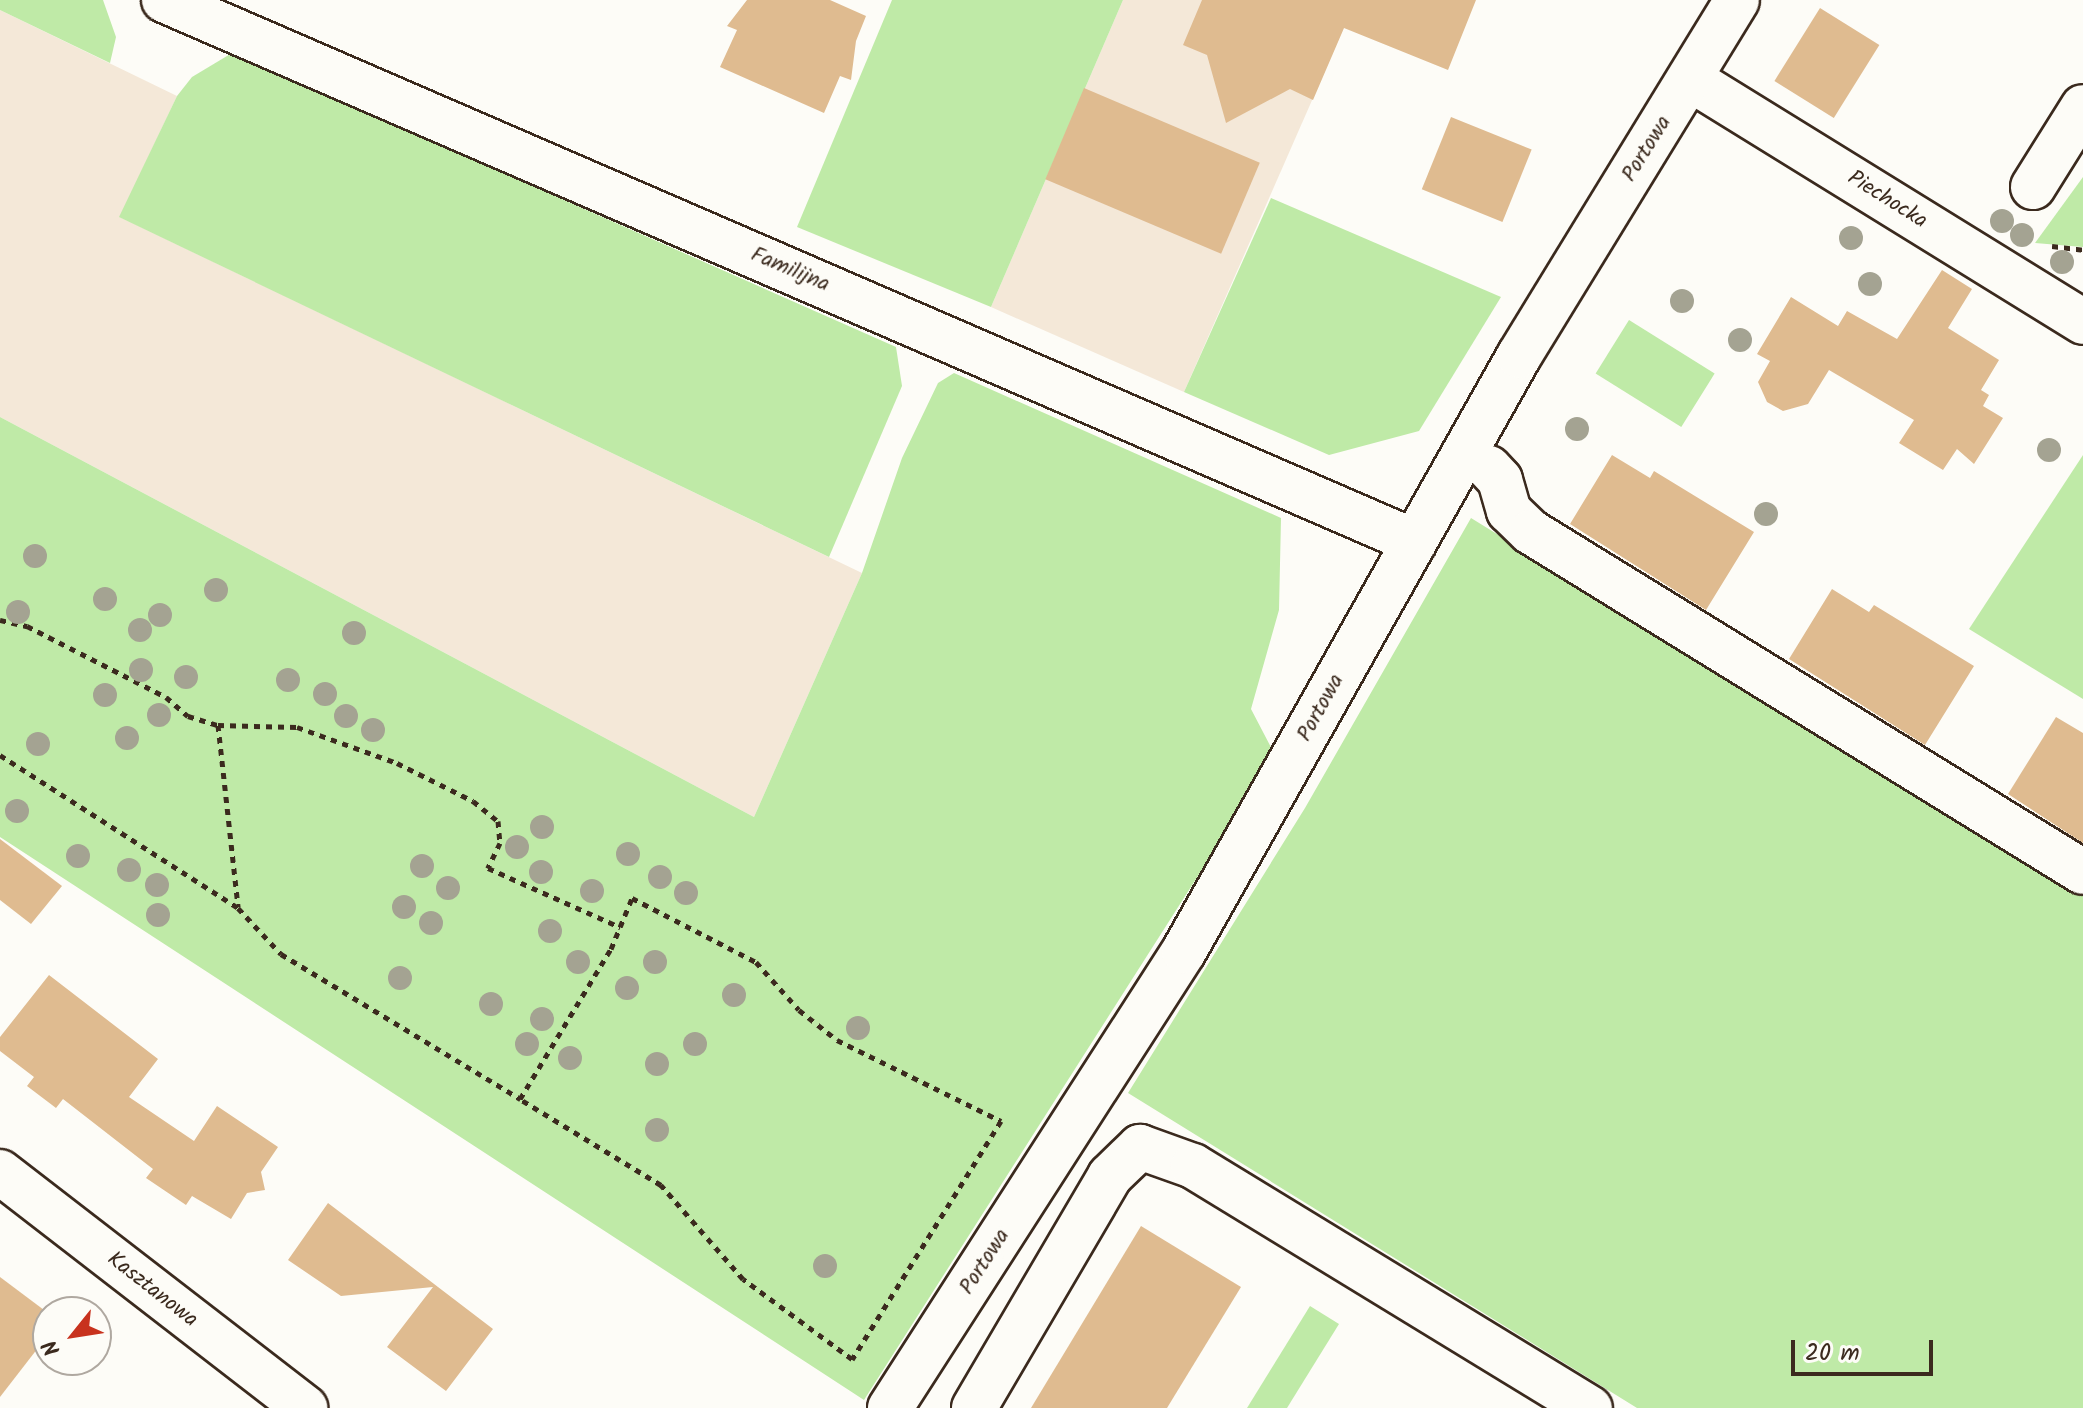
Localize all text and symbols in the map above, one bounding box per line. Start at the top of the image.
street label: Portowa [1617,111,1677,187]
street label: Piechocka [1842,165,1932,235]
street label: Familijna [747,242,833,298]
street label: Portowa [1292,670,1350,746]
street label: Portowa [954,1224,1016,1300]
street label: Kasztanowa [101,1246,203,1334]
north arrow [32,1296,112,1376]
scale bar [1795,1324,1937,1374]
text: N [34,1332,71,1362]
text: 20 m [1805,1334,1860,1373]

